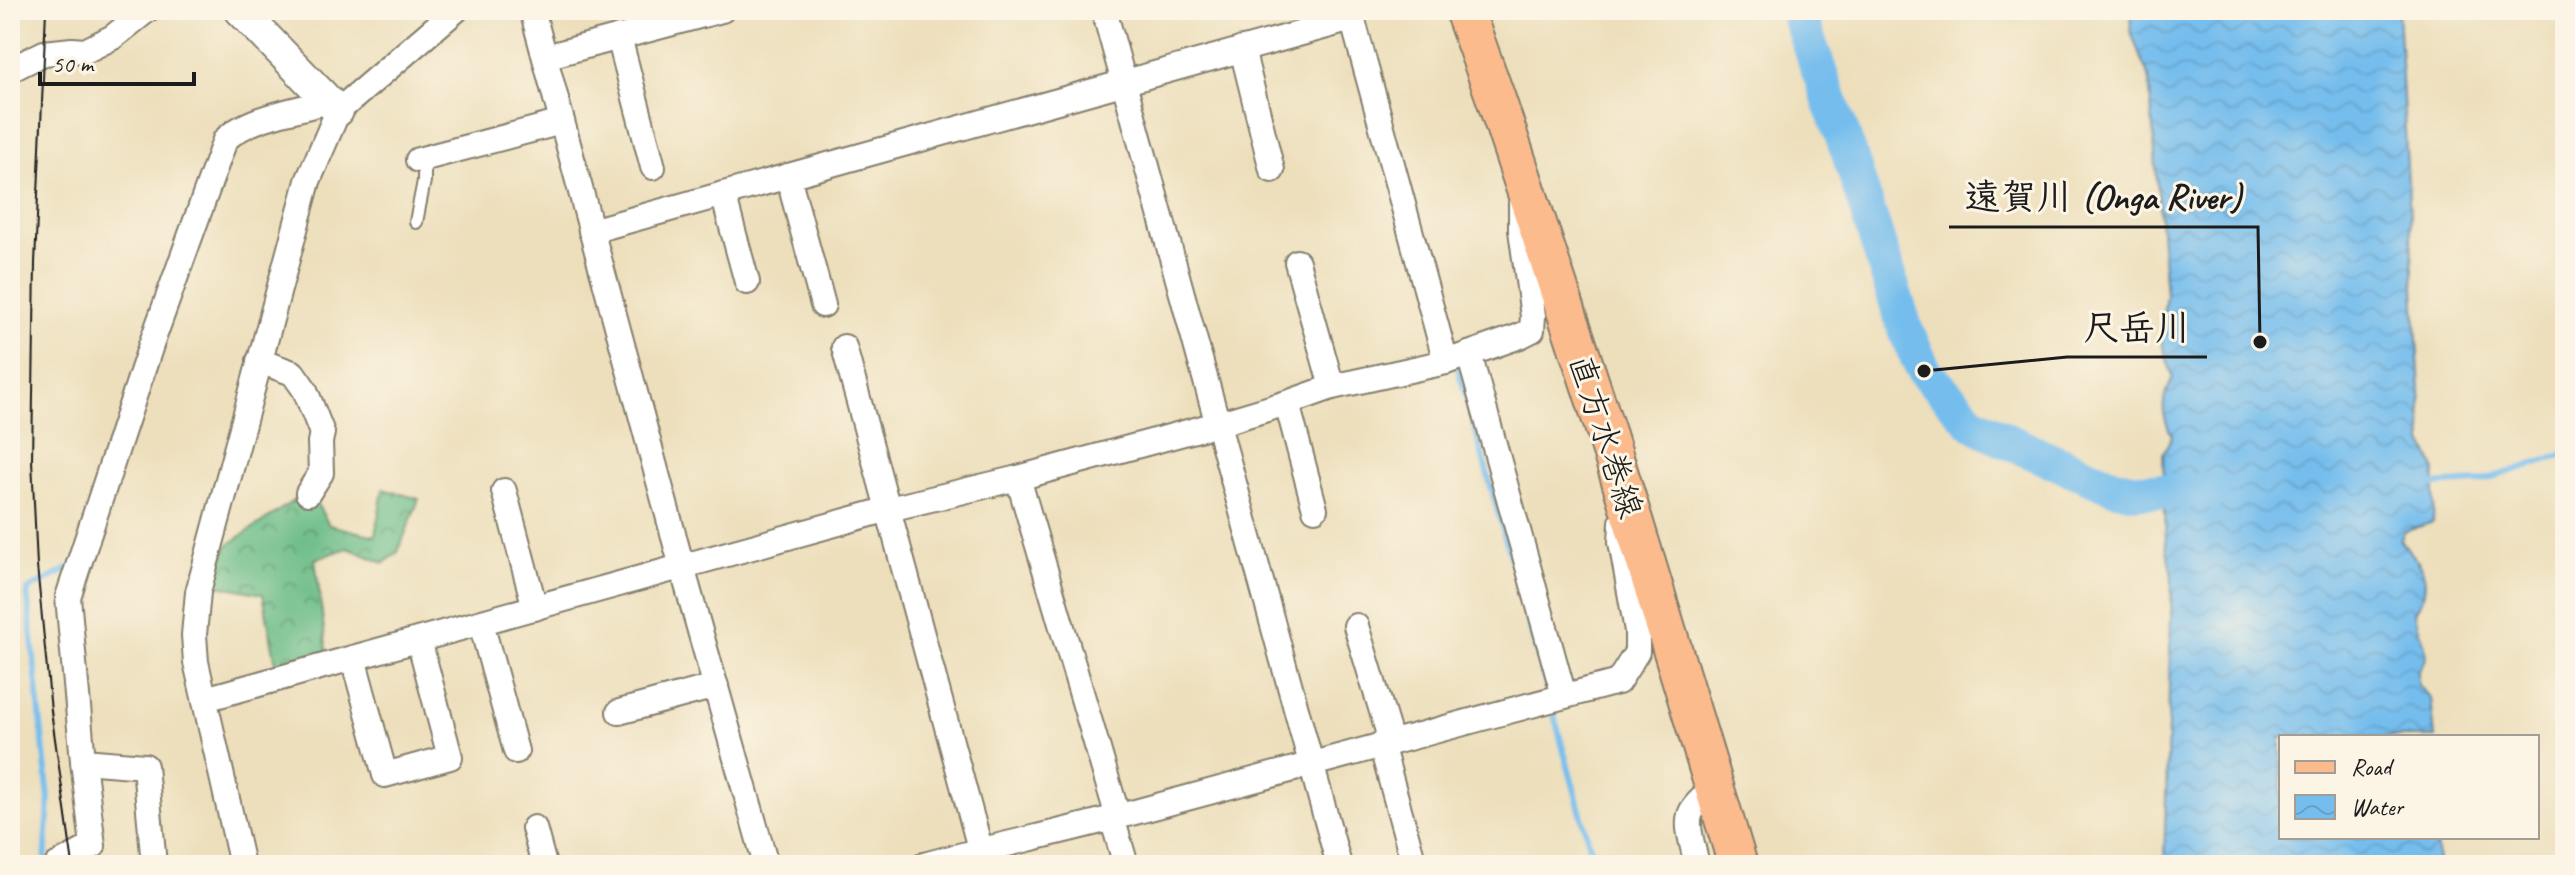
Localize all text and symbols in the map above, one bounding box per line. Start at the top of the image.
scale bar [40,36,194,86]
text: 50 m [52,49,95,79]
callout: 遠賀川 (Onga River) [1949,167,2258,227]
text: 遠賀川 (Onga River) [1965,174,2243,220]
callout: 尺岳川 [2067,297,2207,357]
text: 尺岳川 [2083,305,2191,351]
street label: 直方水巻線 [1559,349,1653,523]
legend [2279,735,2539,839]
text: Road [2351,752,2395,782]
text: Water [2351,792,2406,822]

